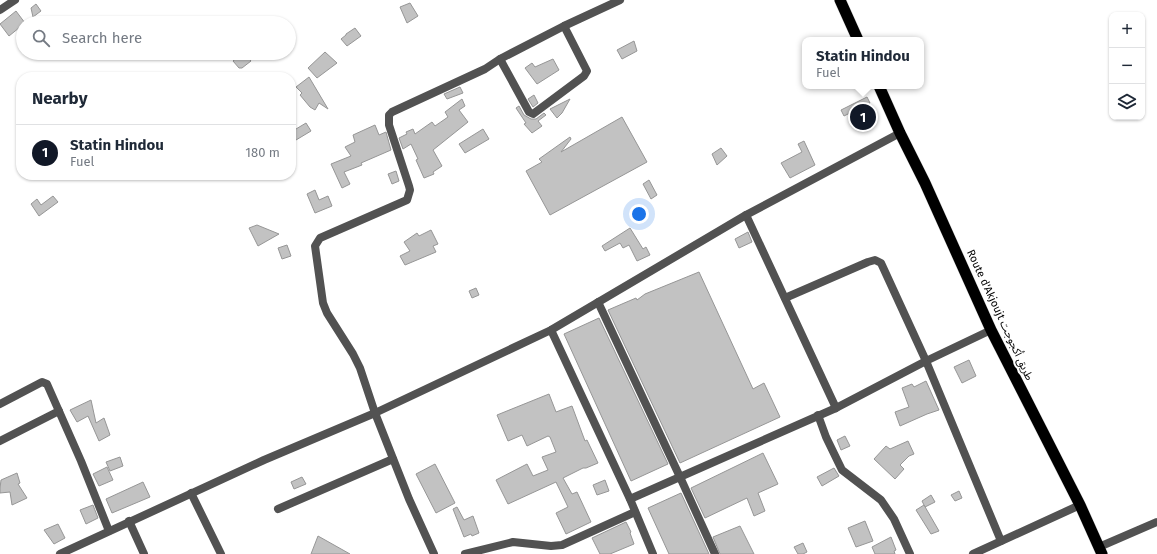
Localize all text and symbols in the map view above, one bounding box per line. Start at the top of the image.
map controls [1109,12,1145,120]
button: + [1109,12,1145,48]
search box [16,16,296,60]
icon: search [30,27,52,49]
text: Search here [62,29,142,47]
popup [802,37,924,89]
text: Statin Hindou [816,47,910,65]
button: − [1109,48,1145,84]
text: Fuel [816,65,840,80]
button: layers [1109,84,1145,120]
text: Nearby [32,88,87,109]
pin: 1 [850,102,876,132]
text: Statin Hindou [70,136,164,154]
text: 1 [42,145,48,160]
text: 180 m [245,145,280,160]
text: Fuel [70,154,94,169]
your location [629,204,649,224]
street label: Route d'Akjoujt طريق أكجوجت [964,247,1036,383]

